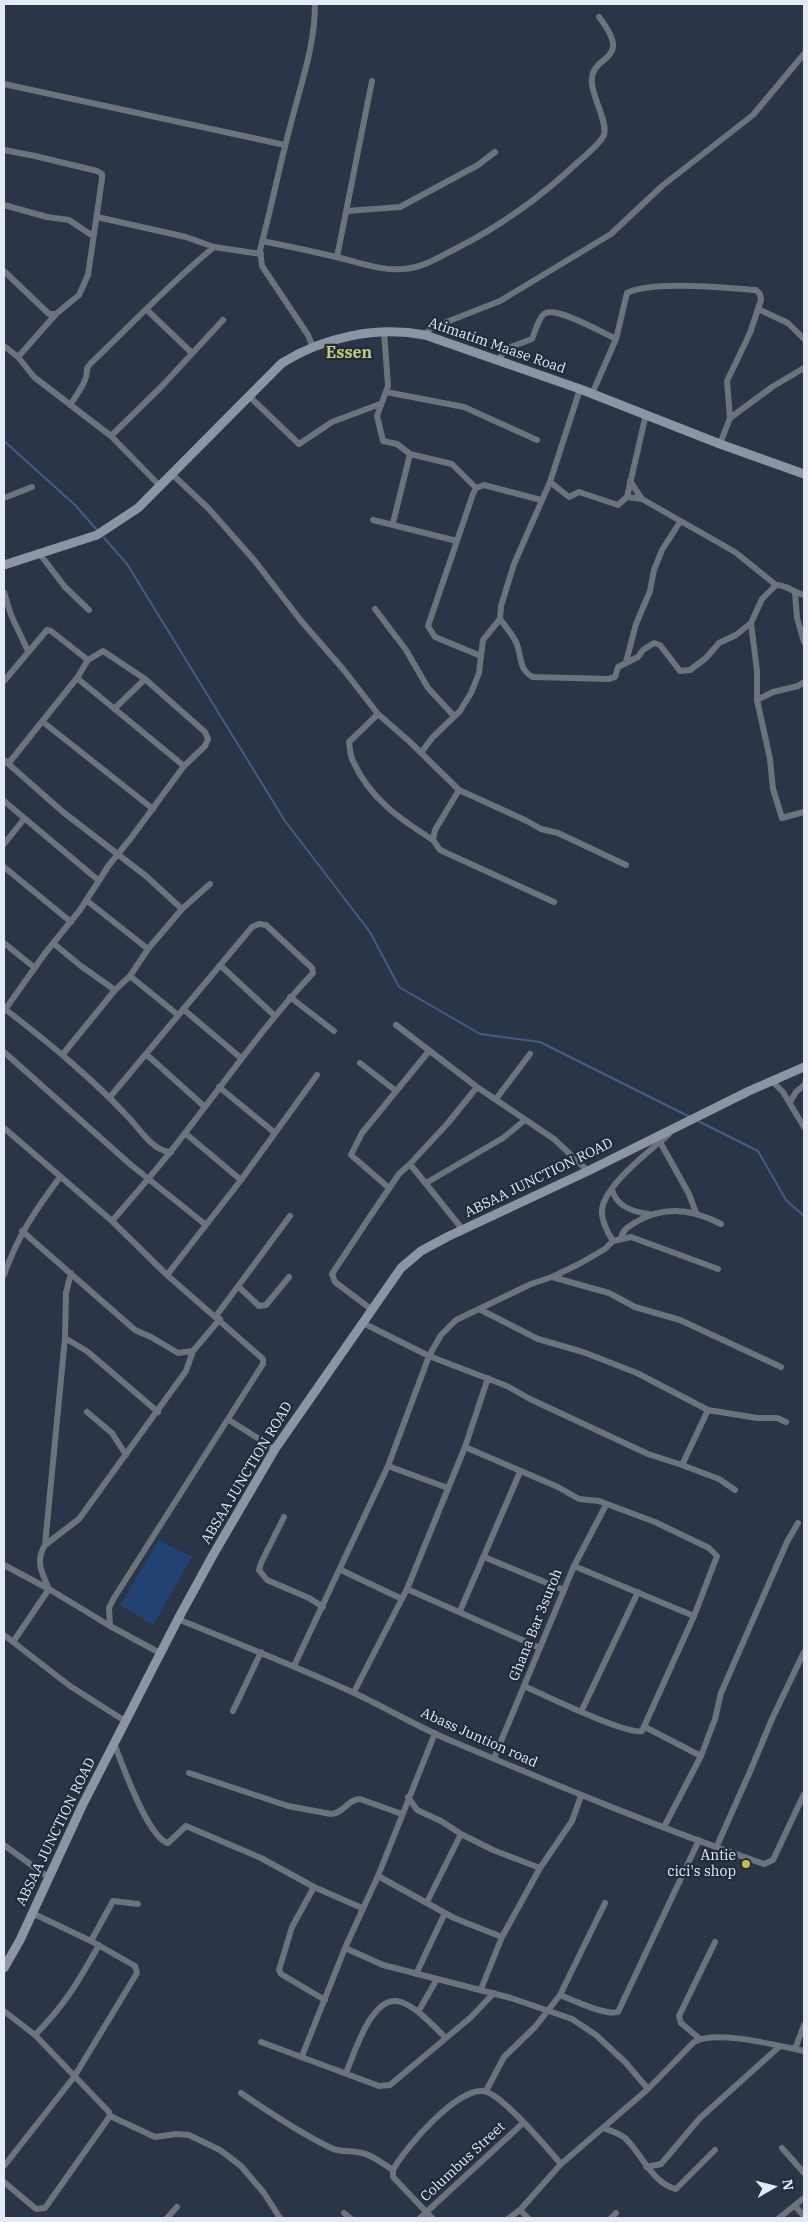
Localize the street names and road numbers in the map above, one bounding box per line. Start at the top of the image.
street label: Atimatim Maase Road [426,315,568,377]
street label: ABSAA JUNCTION ROAD [462,1135,616,1221]
street label: ABSAA JUNCTION ROAD [198,1399,296,1547]
street label: Ghana Bar 3suroh [506,1566,566,1684]
street label: Abass Juntion road [418,1705,540,1771]
street label: ABSAA JUNCTION ROAD [13,1755,99,1909]
street label: Columbus Street [417,2119,509,2205]

